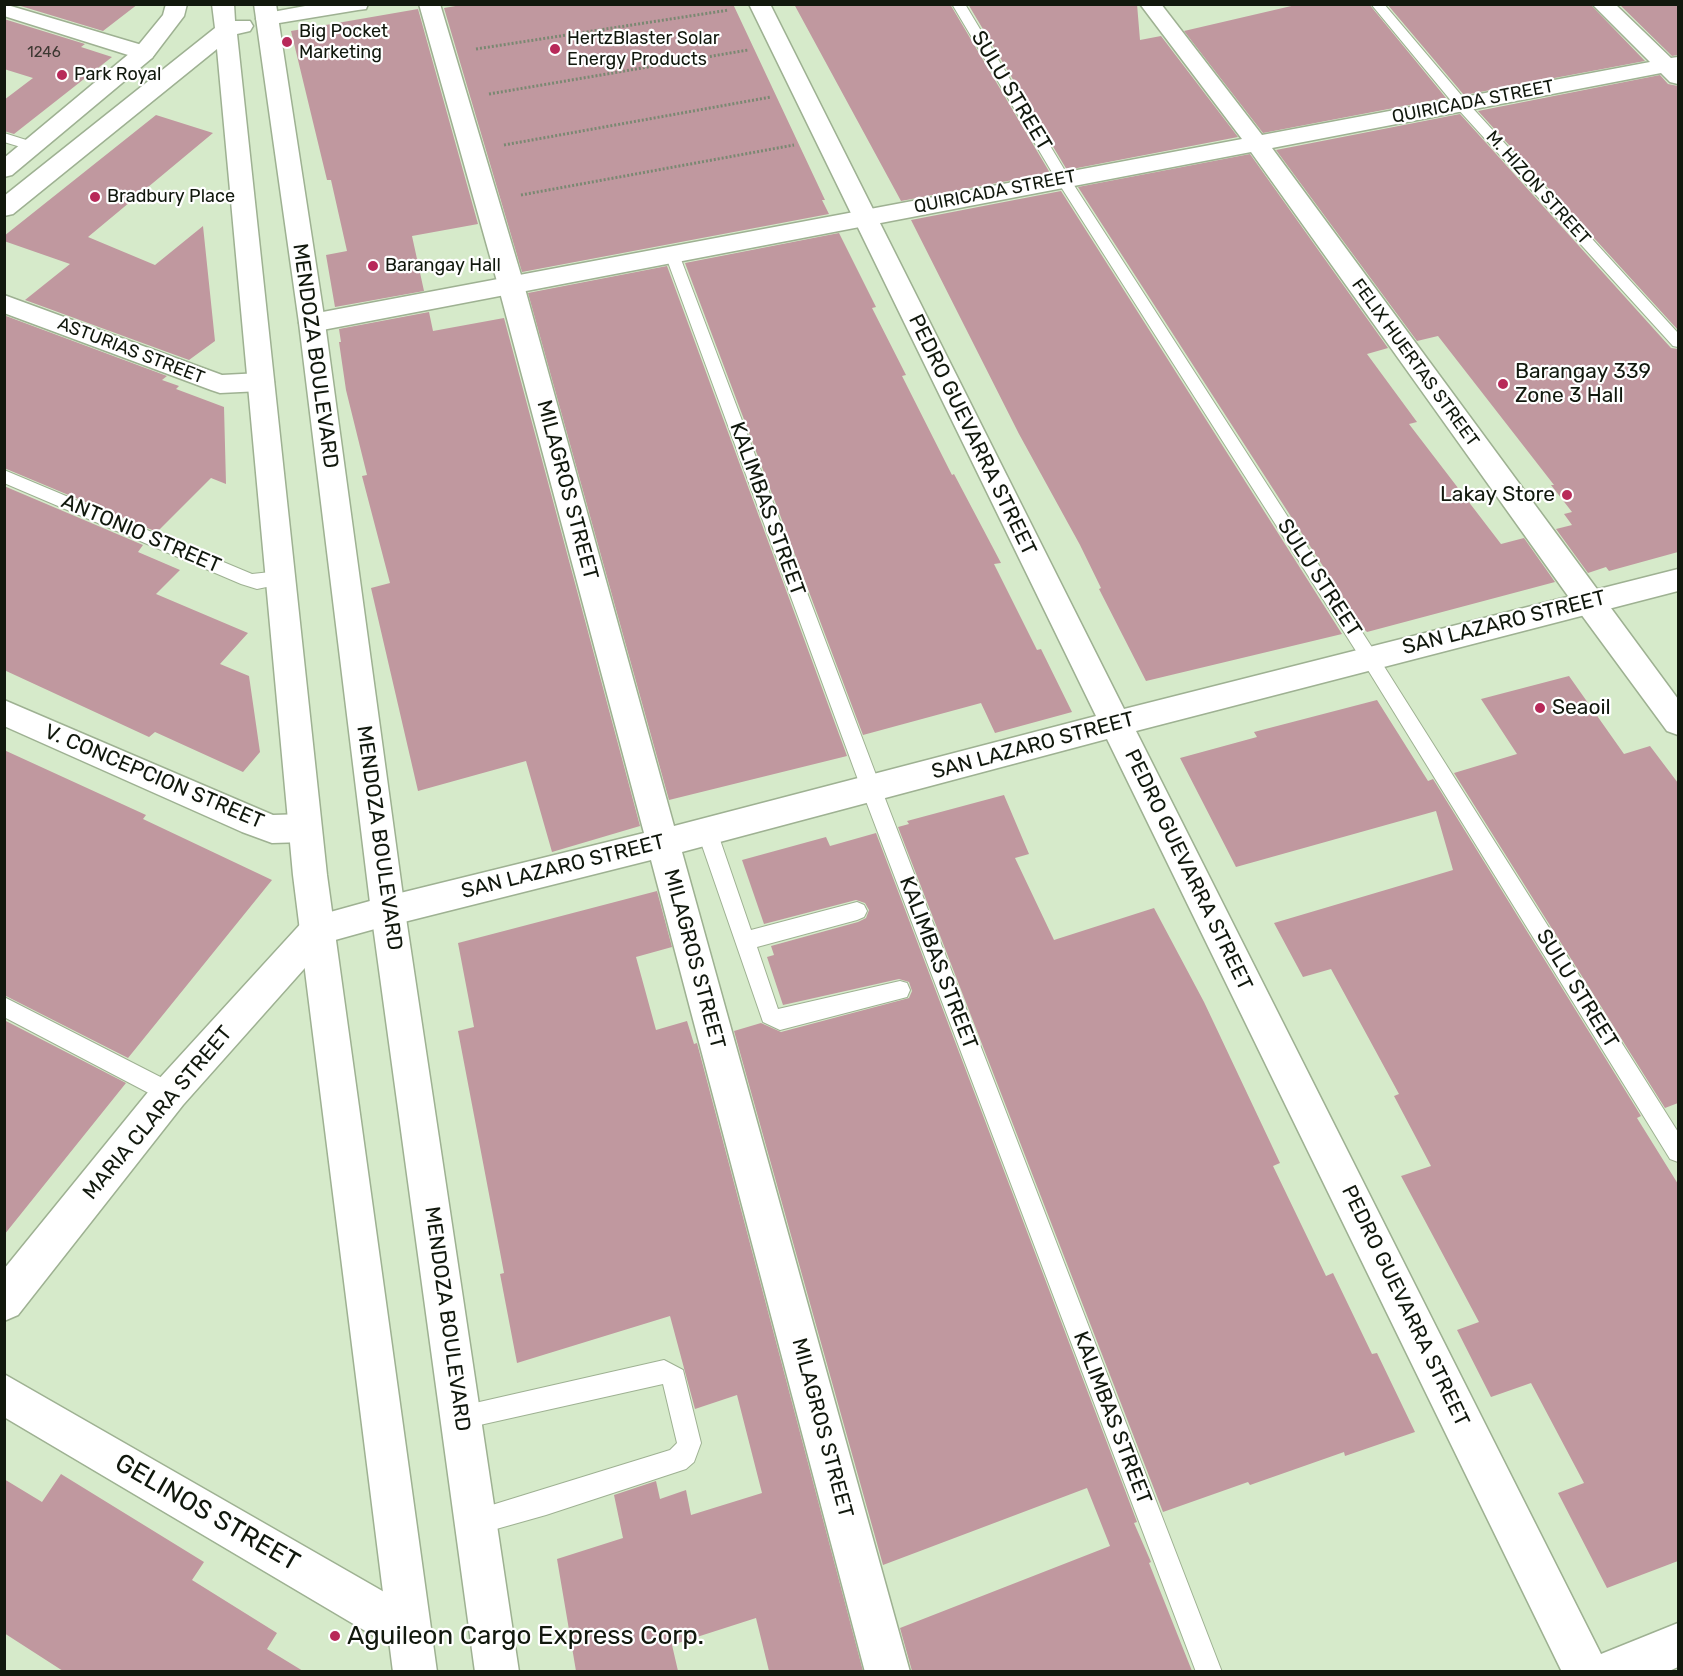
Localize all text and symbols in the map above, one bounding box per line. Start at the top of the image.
place label: Big Pocket Marketing [299,21,388,63]
street label: SULU STREET [965,26,1057,156]
place label: HertzBlaster Solar Energy Products [567,28,720,70]
marker: Big Pocket Marketing [280,35,294,49]
marker: HertzBlaster Solar Energy Products [548,42,562,56]
house number: 1246 [27,44,61,62]
place label: Park Royal [74,64,161,86]
marker: Park Royal [55,68,69,82]
street label: QUIRICADA STREET [1390,76,1556,128]
street label: M. HIZON STREET [1481,126,1595,250]
street label: QUIRICADA STREET [912,166,1078,218]
place label: Bradbury Place [107,186,235,208]
marker: Bradbury Place [88,190,102,204]
street label: MENDOZA BOULEVARD [287,242,343,470]
place label: Barangay Hall [385,255,501,277]
marker: Barangay Hall [366,259,380,273]
street label: FELIX HUERTAS STREET [1347,275,1483,451]
street label: PEDRO GUEVARRA STREET [903,310,1041,560]
street label: ASTURIAS STREET [54,313,208,389]
place label: Barangay 339 Zone 3 Hall [1515,359,1651,409]
marker: Barangay 339 Zone 3 Hall [1496,377,1510,391]
street label: MILAGROS STREET [531,397,603,583]
street label: KALIMBAS STREET [724,419,810,599]
place label: Lakay Store [1440,482,1555,508]
marker: Lakay Store [1560,488,1574,502]
street label: ANTONIO STREET [57,489,225,579]
street label: SULU STREET [1272,514,1366,642]
street label: SAN LAZARO STREET [1400,586,1608,660]
place label: Seaoil [1552,695,1611,721]
marker: Seaoil [1533,701,1547,715]
street label: SAN LAZARO STREET [929,707,1137,785]
street label: V. CONCEPCION STREET [41,719,267,835]
street label: MENDOZA BOULEVARD [351,724,407,952]
street label: PEDRO GUEVARRA STREET [1119,745,1257,995]
street label: SAN LAZARO STREET [459,830,667,904]
street label: MILAGROS STREET [658,866,730,1052]
street label: KALIMBAS STREET [893,873,983,1053]
street label: SULU STREET [1530,925,1624,1053]
street label: MARIA CLARA STREET [78,1021,238,1205]
street label: PEDRO GUEVARRA STREET [1336,1181,1474,1431]
street label: MENDOZA BOULEVARD [419,1205,475,1433]
street label: KALIMBAS STREET [1067,1328,1157,1508]
street label: MILAGROS STREET [786,1335,858,1521]
street label: GELINOS STREET [109,1447,305,1579]
place label: Aguileon Cargo Express Corp. [347,1620,704,1652]
marker: Aguileon Cargo Express Corp. [328,1629,342,1643]

